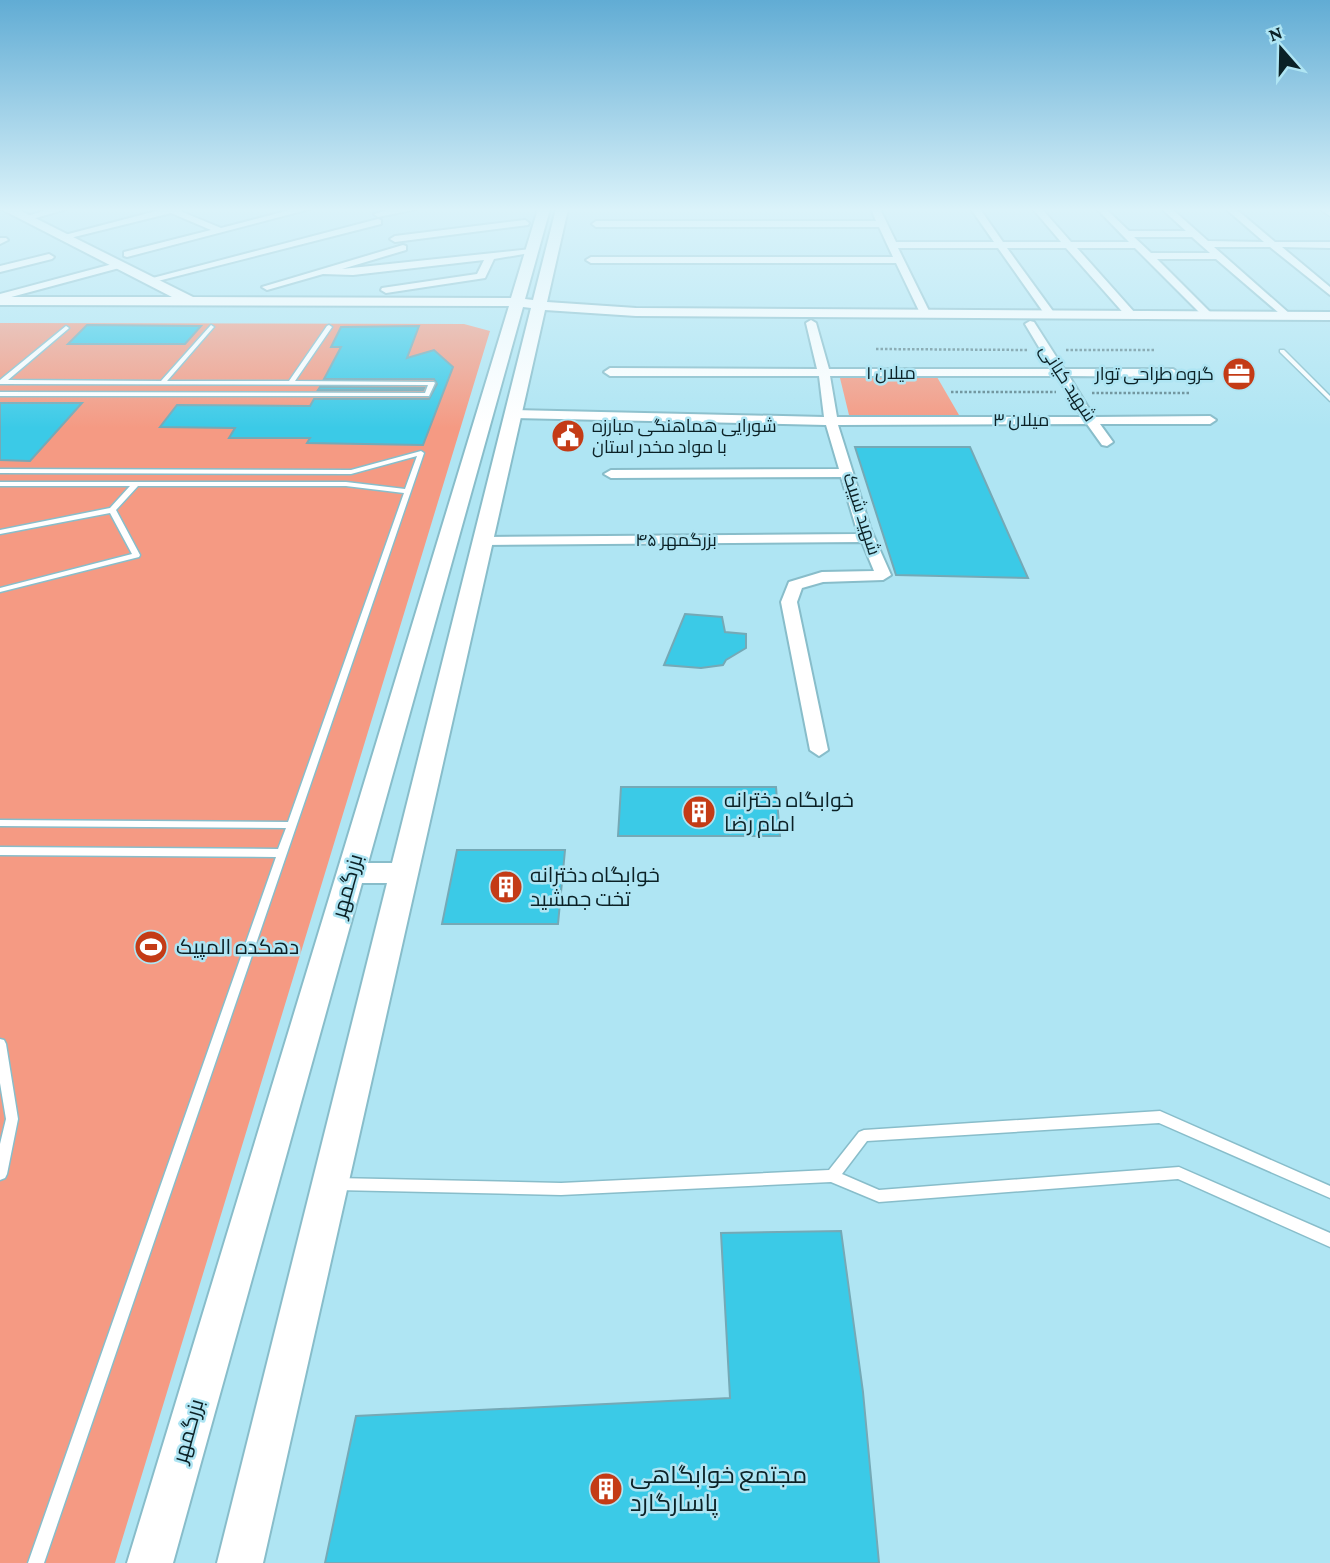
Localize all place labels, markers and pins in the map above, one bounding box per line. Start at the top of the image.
office icon: گروه طراحی توار [1220,355,1258,393]
place label: گروه طراحی توار [1094,364,1214,385]
place label: شورایی هماهنگی مبارزه با مواد مخدر استان [592,416,777,458]
public building icon: شورایی هماهنگی مبارزه با مواد مخدر استان [549,417,587,455]
place label: خوابگاه دخترانه امام رضا [724,788,854,838]
building icon: خوابگاه دخترانه امام رضا [680,793,718,831]
place label: خوابگاه دخترانه تخت جمشید [530,863,660,911]
building icon: خوابگاه دخترانه تخت جمشید [487,868,525,906]
sports icon: دهکده المپیک [132,928,170,966]
place label: دهکده المپیک [176,935,299,960]
place label: مجتمع خوابگاهی پاسارگارد [630,1461,807,1519]
building icon: مجتمع خوابگاهی پاسارگارد [587,1470,625,1508]

